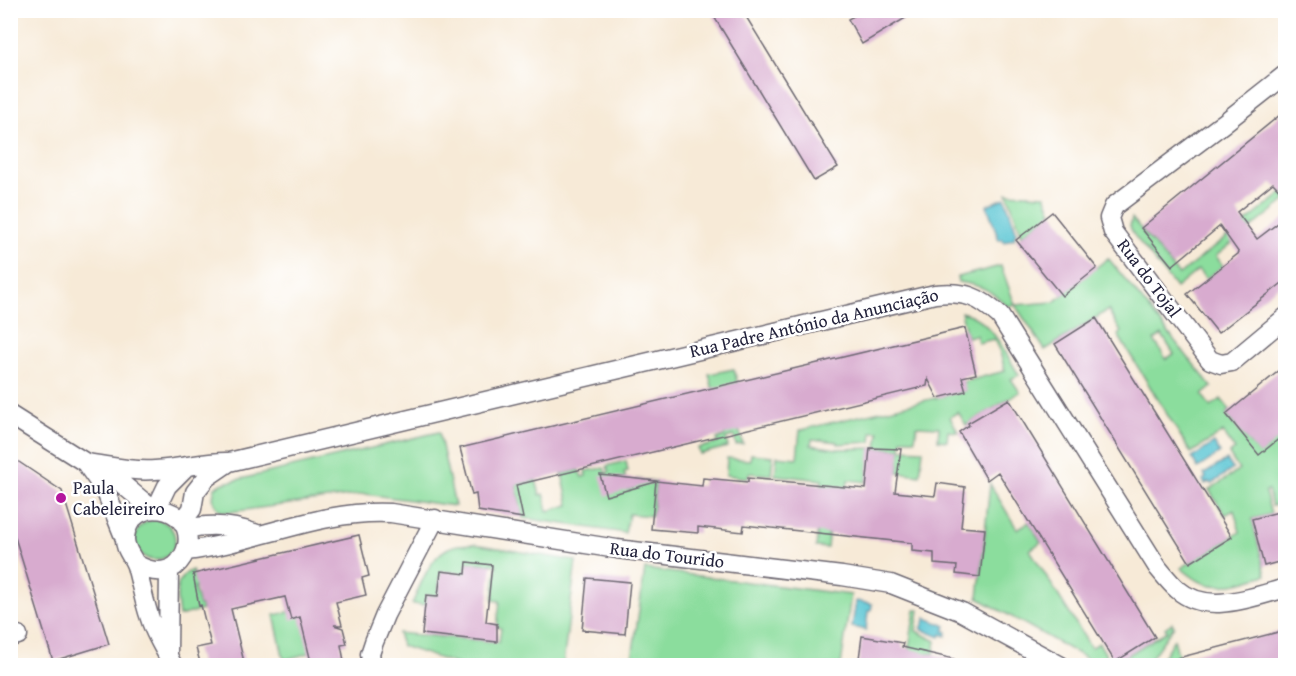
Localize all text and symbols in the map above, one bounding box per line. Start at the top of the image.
street label: Rua do Tojal [1111,233,1188,323]
street label: Rua Padre António da Anunciação [687,281,941,364]
place label: Paula Cabeleireiro [73,474,165,522]
marker: Paula Cabeleireiro [54,491,68,505]
street label: Rua do Tourido [608,534,726,575]

